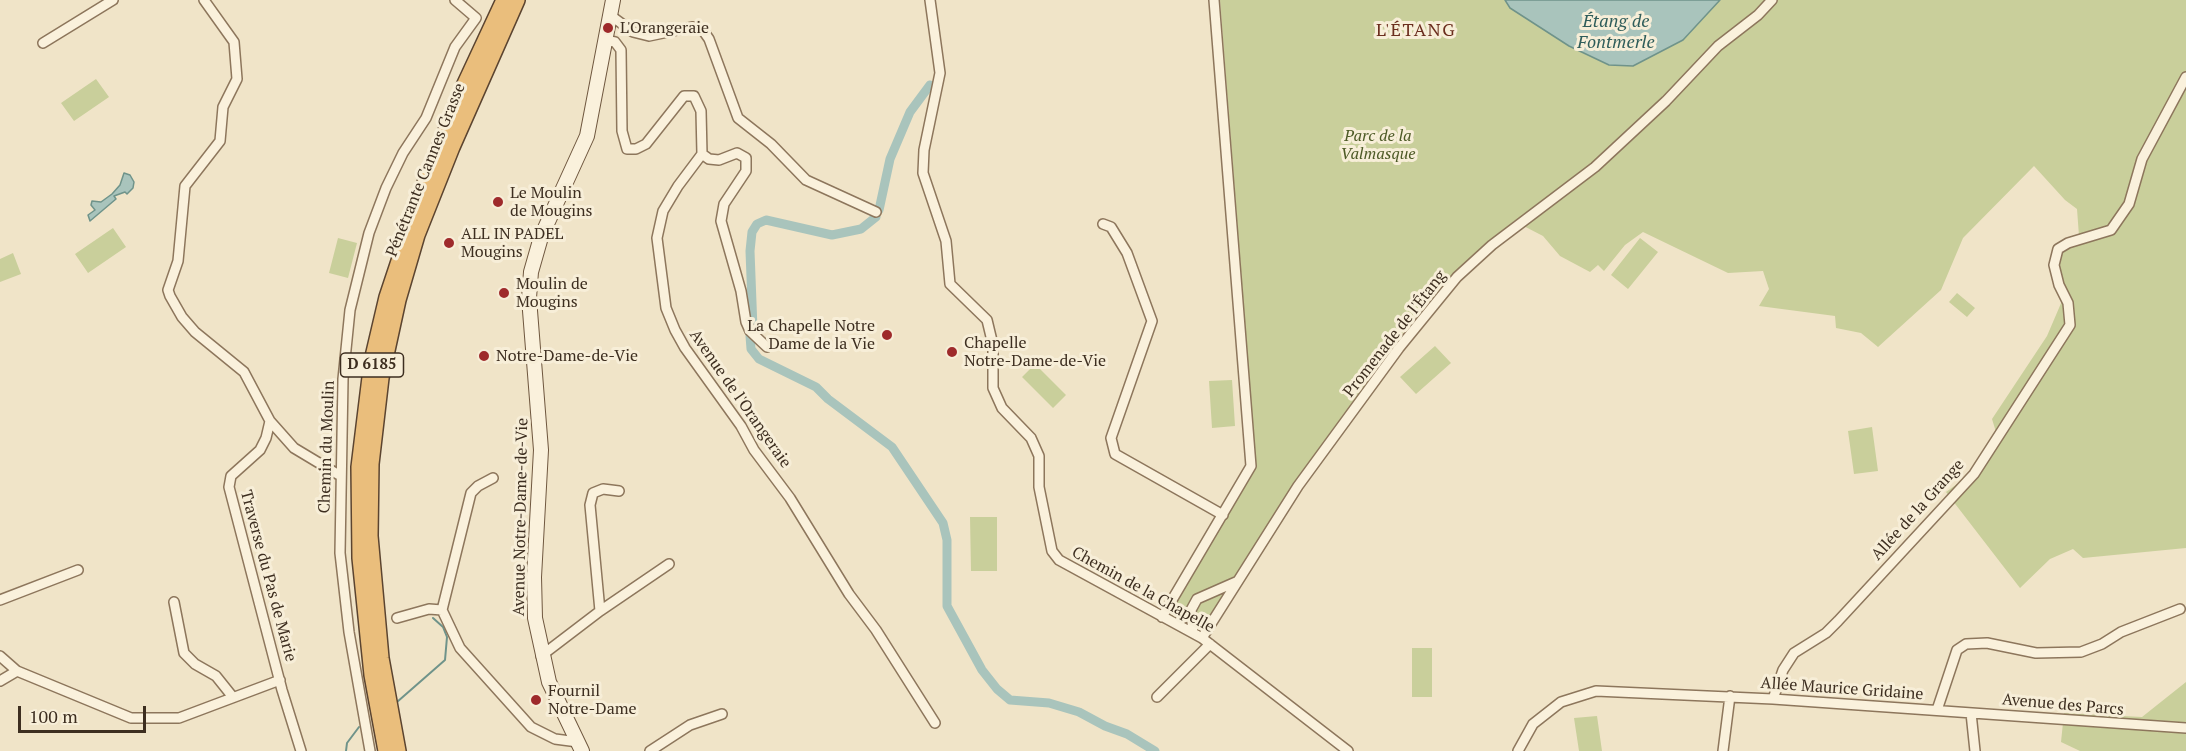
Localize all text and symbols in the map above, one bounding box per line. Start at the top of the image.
water label: Étang de Fontmerle [1577,11,1655,54]
place label: L'Orangeraie [620,18,709,38]
district label: L'ÉTANG [1376,20,1456,42]
marker: L'Orangeraie [601,21,615,35]
street label: Pénétrante Cannes Grasse [382,80,470,260]
park label: Parc de la Valmasque [1340,126,1416,164]
place label: Le Moulin de Mougins [510,183,592,221]
marker: Le Moulin de Mougins [491,195,505,209]
place label: ALL IN PADEL Mougins [461,224,563,262]
marker: ALL IN PADEL Mougins [442,236,456,250]
street label: Promenade de l'Étang [1340,267,1450,401]
place label: Moulin de Mougins [516,274,588,312]
marker: Moulin de Mougins [497,286,511,300]
place label: La Chapelle Notre Dame de la Vie [747,316,875,354]
street label: Avenue de l'Orangeraie [685,326,795,472]
marker: La Chapelle Notre Dame de la Vie [880,328,894,342]
place label: Chapelle Notre-Dame-de-Vie [964,333,1106,371]
marker: Chapelle Notre-Dame-de-Vie [945,345,959,359]
place label: Notre-Dame-de-Vie [496,346,638,366]
marker: Notre-Dame-de-Vie [477,349,491,363]
road number: D 6185 [340,353,404,377]
street label: Chemin du Moulin [315,380,339,514]
street label: Avenue Notre-Dame-de-Vie [510,418,532,616]
street label: Allée de la Grange [1868,456,1968,564]
street label: Traverse du Pas de Marie [236,488,300,664]
street label: Chemin de la Chapelle [1068,543,1218,637]
street label: Allée Maurice Gridaine [1760,674,1924,704]
place label: Fournil Notre-Dame [548,681,637,719]
street label: Avenue des Parcs [2001,690,2125,720]
marker: Fournil Notre-Dame [529,693,543,707]
scale bar [21,694,148,732]
text: 100 m [29,704,78,728]

